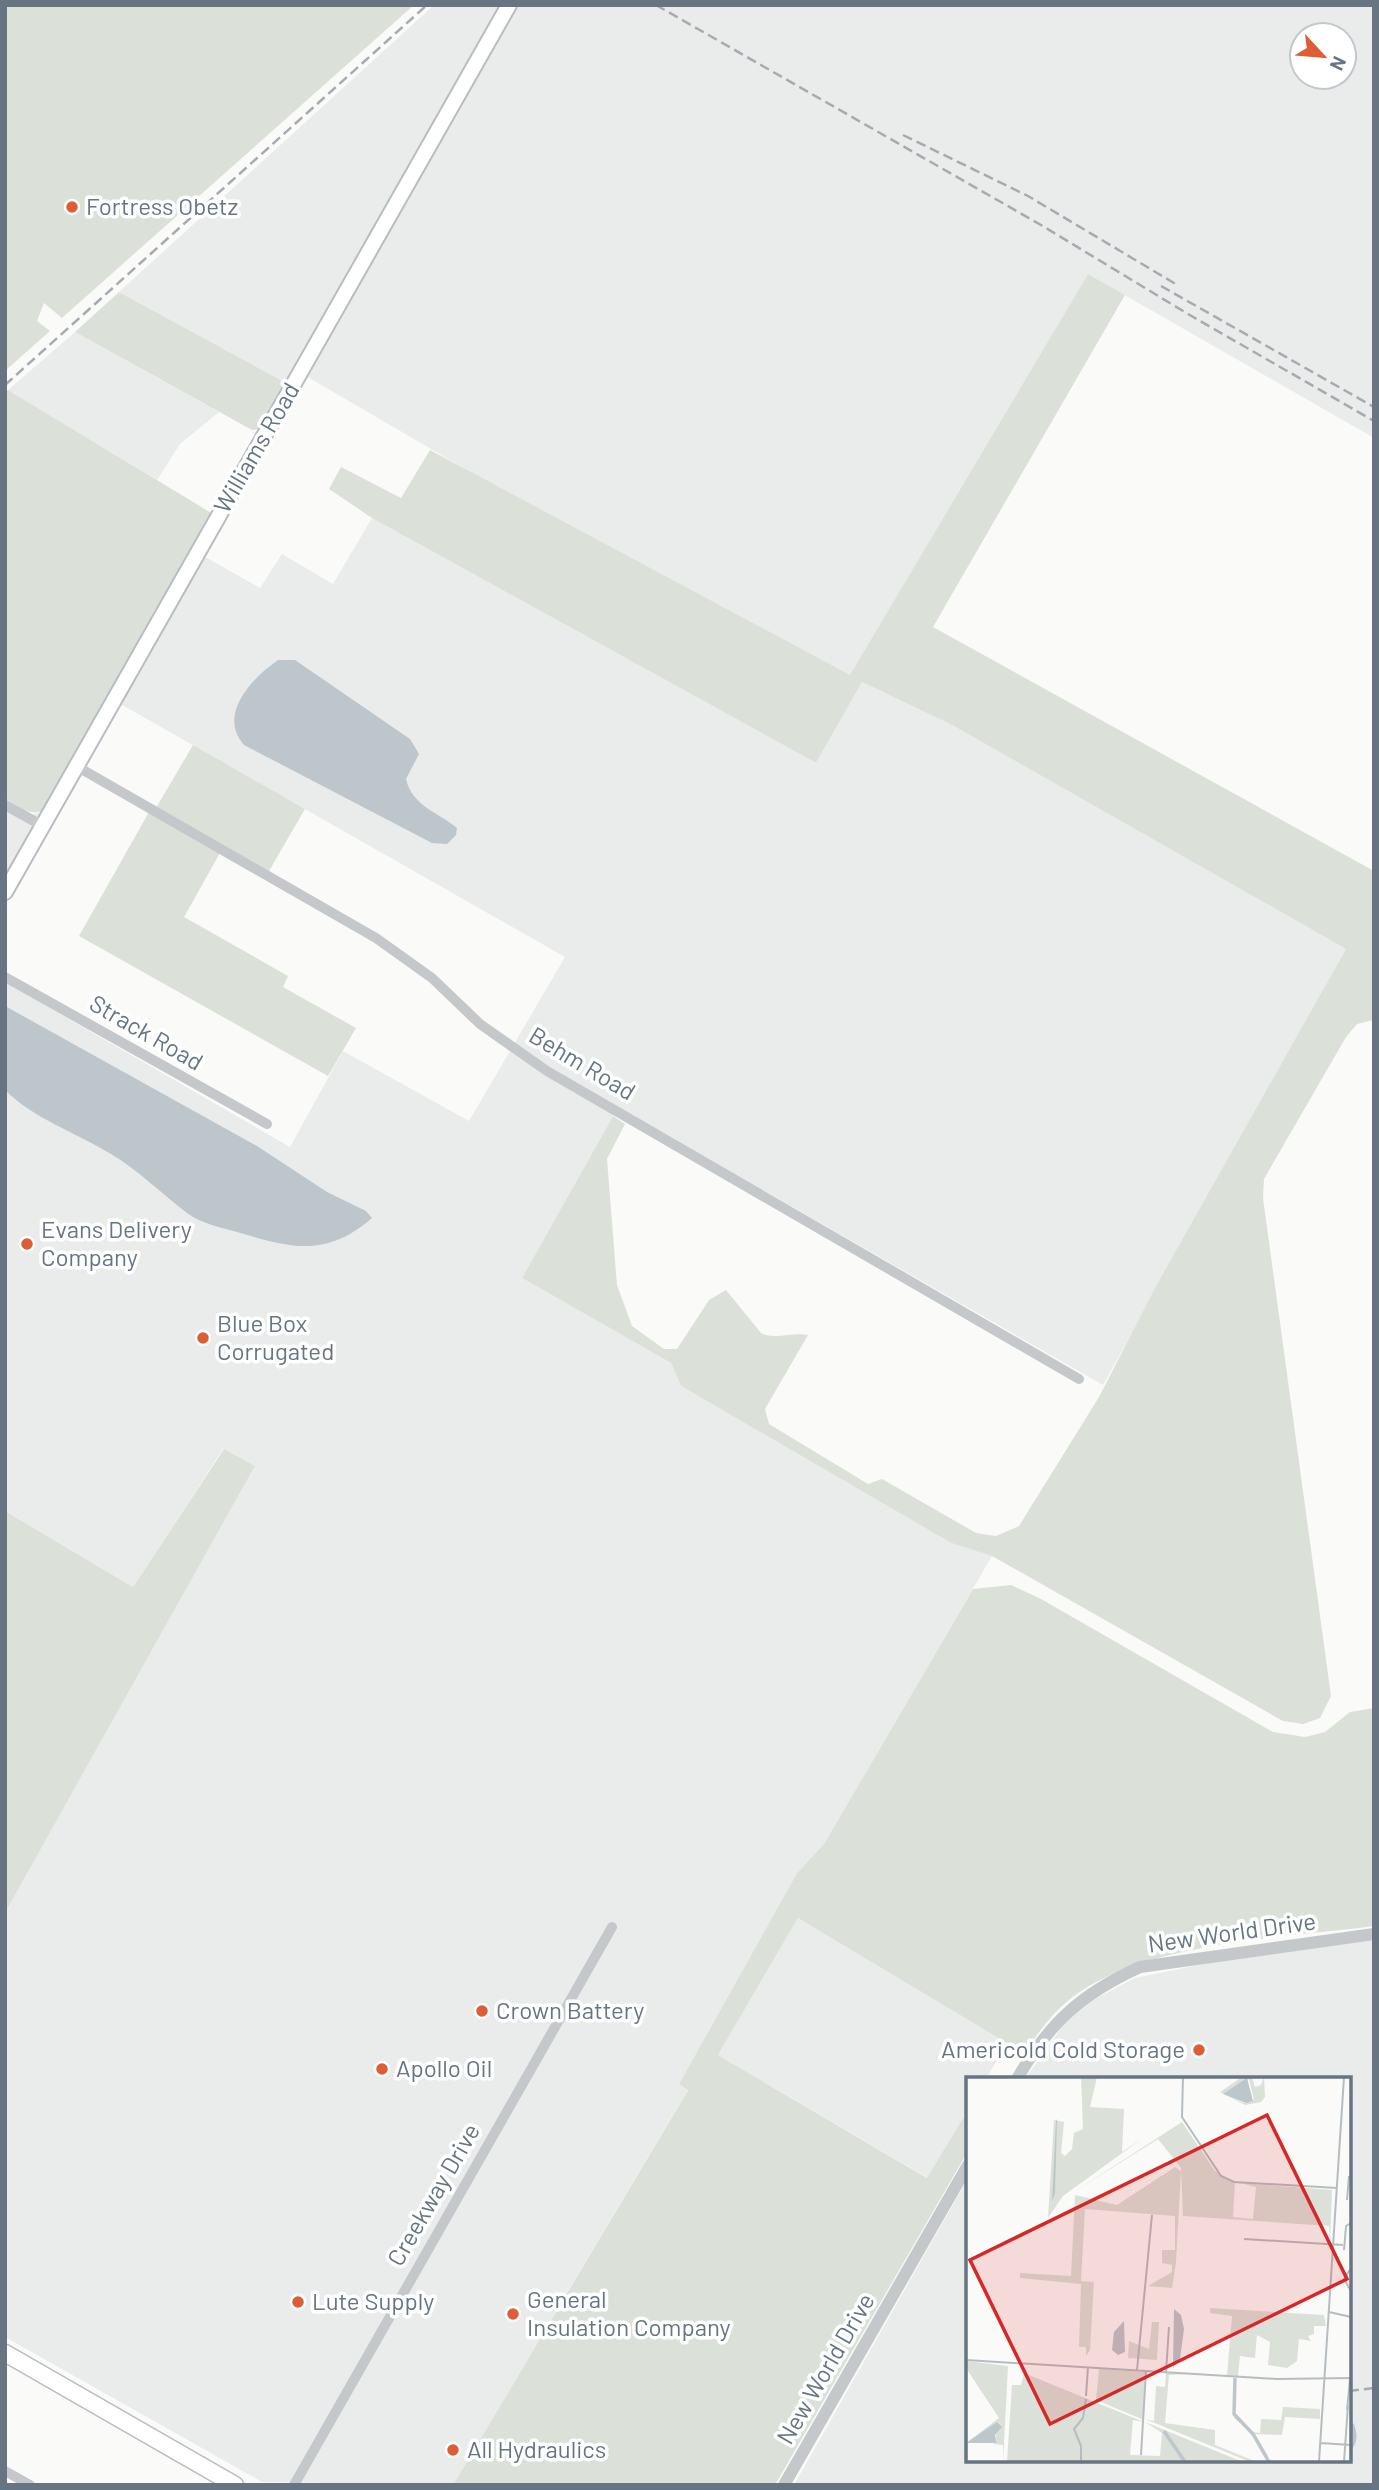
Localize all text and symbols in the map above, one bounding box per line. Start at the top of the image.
north arrow [1288,21,1358,91]
text: N [1326,53,1352,74]
place label: Fortress Obetz [86,191,238,220]
marker: Fortress Obetz [64,199,80,215]
street label: Williams Road [207,377,305,518]
street label: Strack Road [85,988,209,1076]
street label: Behm Road [525,1020,641,1106]
place label: Evans Delivery Company [41,1214,192,1271]
marker: Evans Delivery Company [19,1236,35,1252]
place label: Blue Box Corrugated [217,1308,334,1365]
marker: Blue Box Corrugated [195,1330,211,1346]
street label: New World Drive [1146,1905,1318,1958]
place label: Crown Battery [496,1995,644,2024]
marker: Crown Battery [474,2003,490,2019]
place label: Americold Cold Storage [941,2034,1185,2063]
marker: Americold Cold Storage [1191,2042,1207,2058]
place label: Apollo Oil [396,2053,492,2082]
marker: Apollo Oil [374,2061,390,2077]
inset map [966,2077,1351,2462]
street label: Creekway Drive [380,2118,485,2270]
place label: General Insulation Company [527,2284,731,2341]
place label: Lute Supply [312,2286,434,2315]
street label: New World Drive [770,2288,880,2449]
marker: Lute Supply [290,2294,306,2310]
marker: General Insulation Company [505,2306,521,2322]
place label: All Hydraulics [467,2434,606,2463]
marker: All Hydraulics [445,2442,461,2458]

